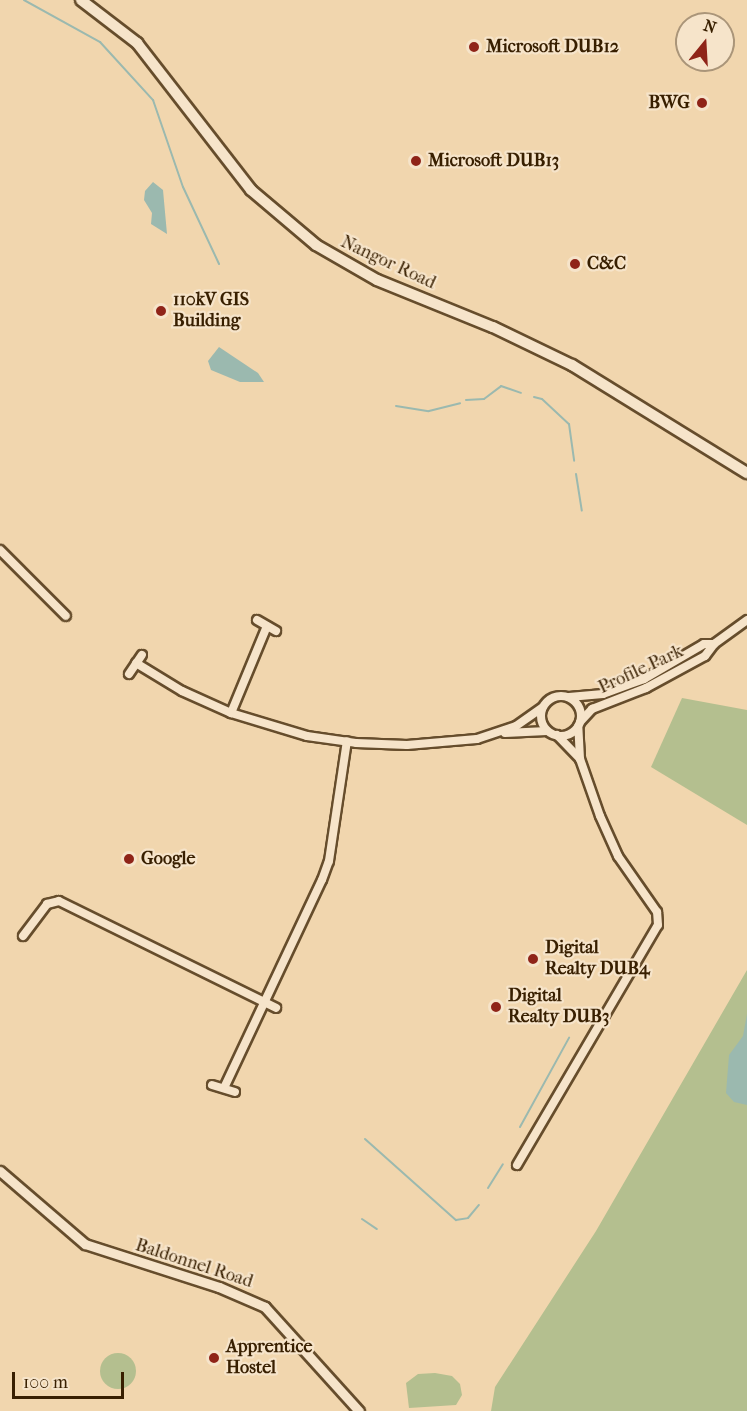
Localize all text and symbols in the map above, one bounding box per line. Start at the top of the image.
north arrow [675,12,735,72]
text: N [701,15,719,37]
place label: Microsoft DUB12 [486,36,619,58]
marker: Microsoft DUB12 [467,40,481,54]
place label: BWG [648,92,690,114]
marker: BWG [695,96,709,110]
place label: Microsoft DUB13 [428,150,559,172]
marker: Microsoft DUB13 [409,154,423,168]
street label: Nangor Road [337,232,439,294]
place label: C&C [587,253,626,275]
marker: C&C [568,257,582,271]
place label: 110kV GIS Building [173,290,249,332]
marker: 110kV GIS Building [154,304,168,318]
street label: Profile Park [595,641,687,699]
place label: Google [141,848,195,870]
marker: Google [122,852,136,866]
place label: Digital Realty DUB4 [545,938,650,980]
marker: Digital Realty DUB4 [526,952,540,966]
place label: Digital Realty DUB3 [508,986,609,1028]
marker: Digital Realty DUB3 [489,1000,503,1014]
street label: Baldonnel Road [133,1235,255,1293]
place label: Apprentice Hostel [226,1337,312,1380]
marker: Apprentice Hostel [207,1351,221,1365]
scale bar [15,1360,128,1398]
text: 100 m [23,1372,68,1393]

